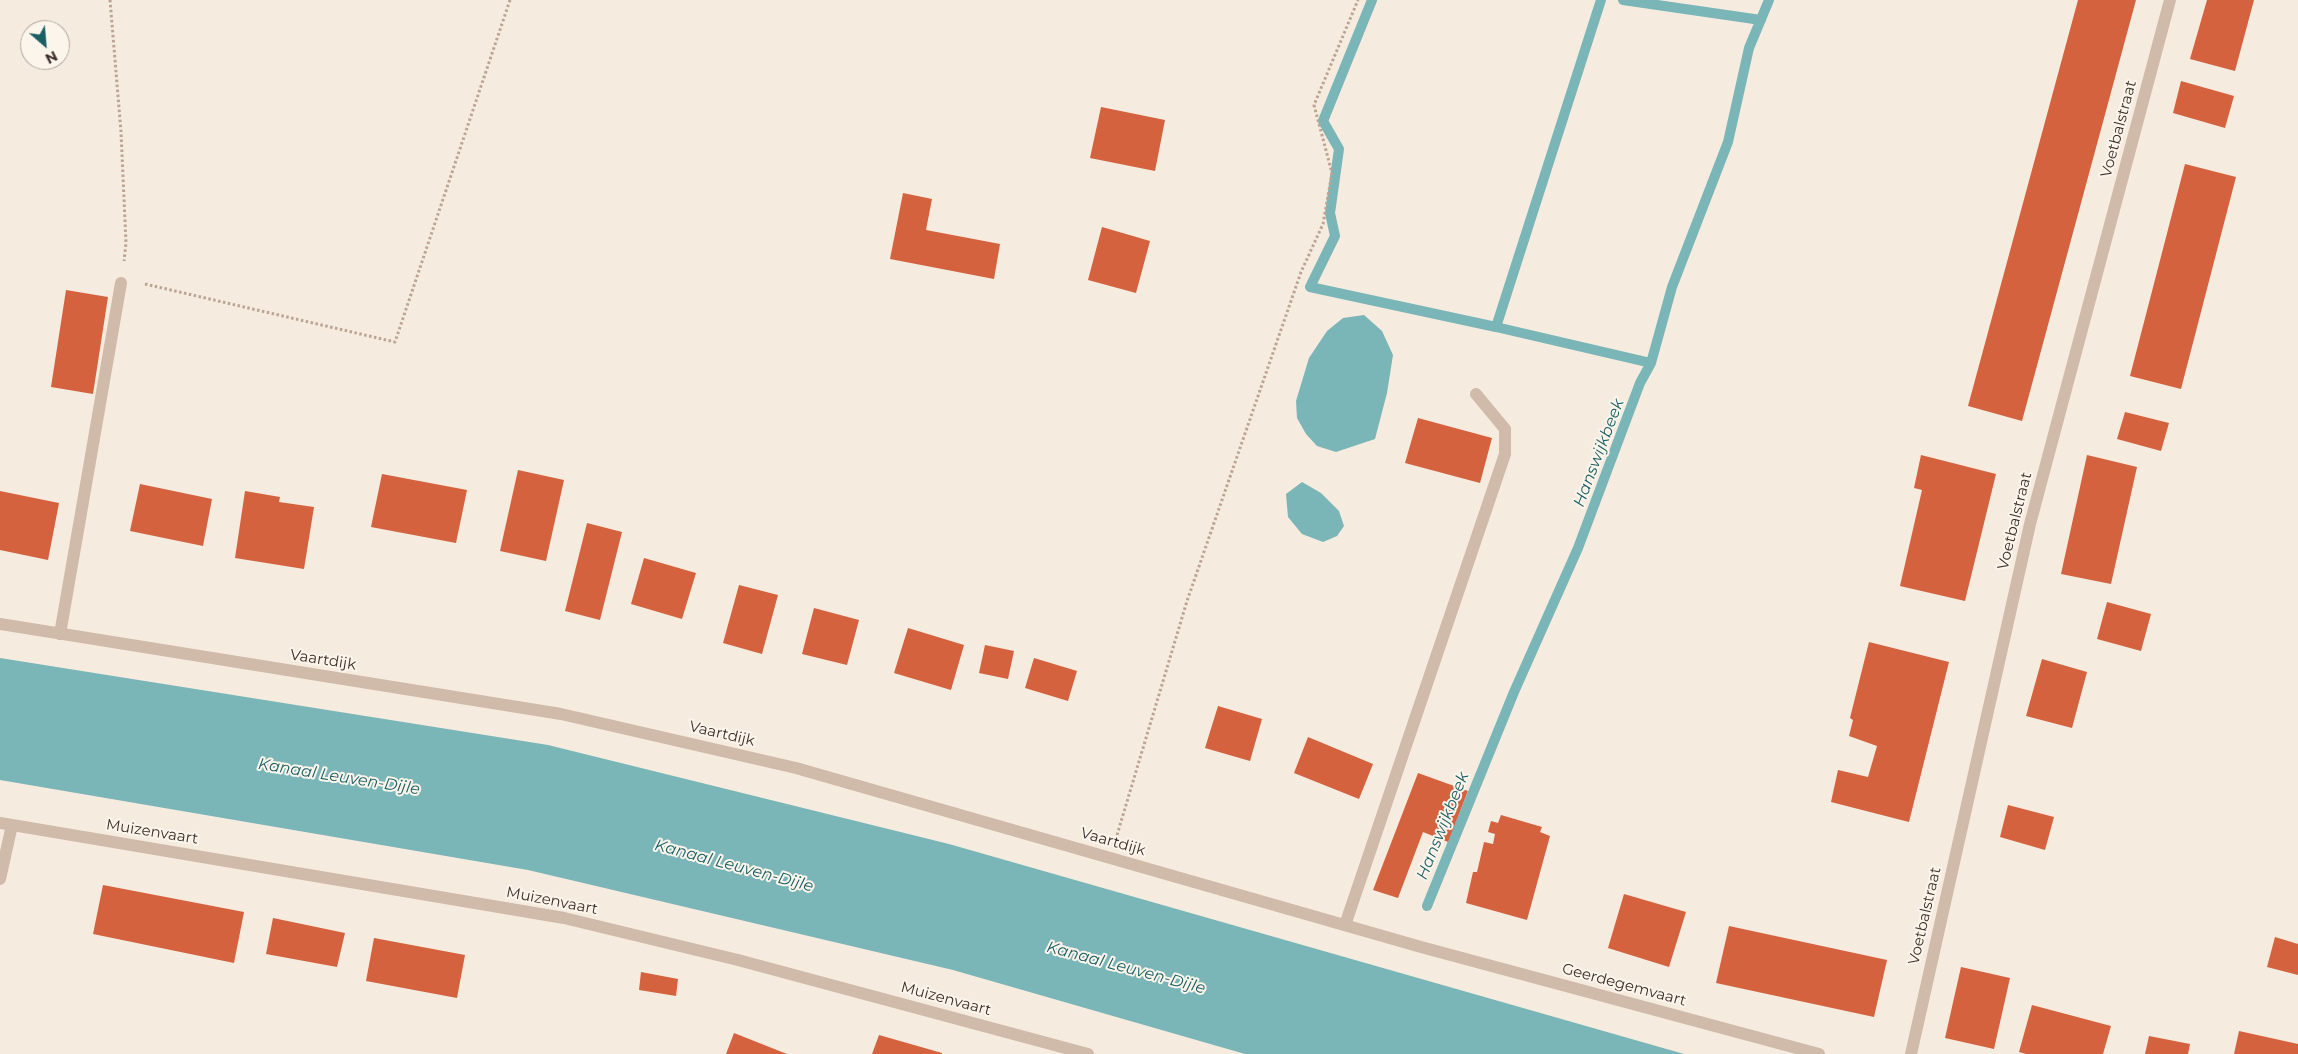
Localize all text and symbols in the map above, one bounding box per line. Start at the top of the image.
north arrow [20,20,70,70]
text: N [42,47,60,68]
street label: Voetbalstraat [2097,78,2141,180]
water label: Hanswijkbeek [1570,396,1628,510]
street label: Voetbalstraat [1994,470,2036,572]
street label: Vaartdijk [289,646,357,674]
street label: Vaartdijk [687,718,757,750]
water label: Kanaal Leuven-Dijle [257,755,421,799]
water label: Hanswijkbeek [1413,769,1473,883]
street label: Muizenvaart [105,816,199,848]
street label: Vaartdijk [1078,824,1148,860]
water label: Kanaal Leuven-Dijle [653,836,815,896]
street label: Voetbalstraat [1905,865,1945,967]
street label: Muizenvaart [505,883,599,919]
water label: Kanaal Leuven-Dijle [1045,938,1207,998]
street label: Geerdegemvaart [1560,960,1688,1010]
street label: Muizenvaart [899,978,993,1020]

